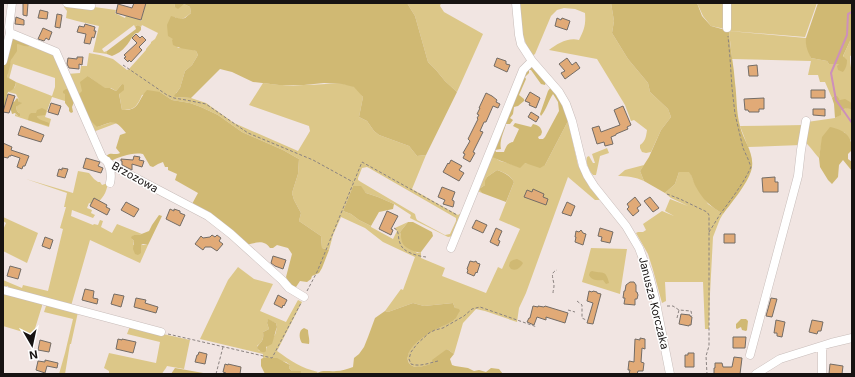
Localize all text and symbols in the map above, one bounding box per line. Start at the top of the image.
street label: Brzozowa [109,158,161,196]
street label: Janusza Korczaka [636,255,672,351]
north arrow [12,325,52,365]
text: N [28,347,39,362]

